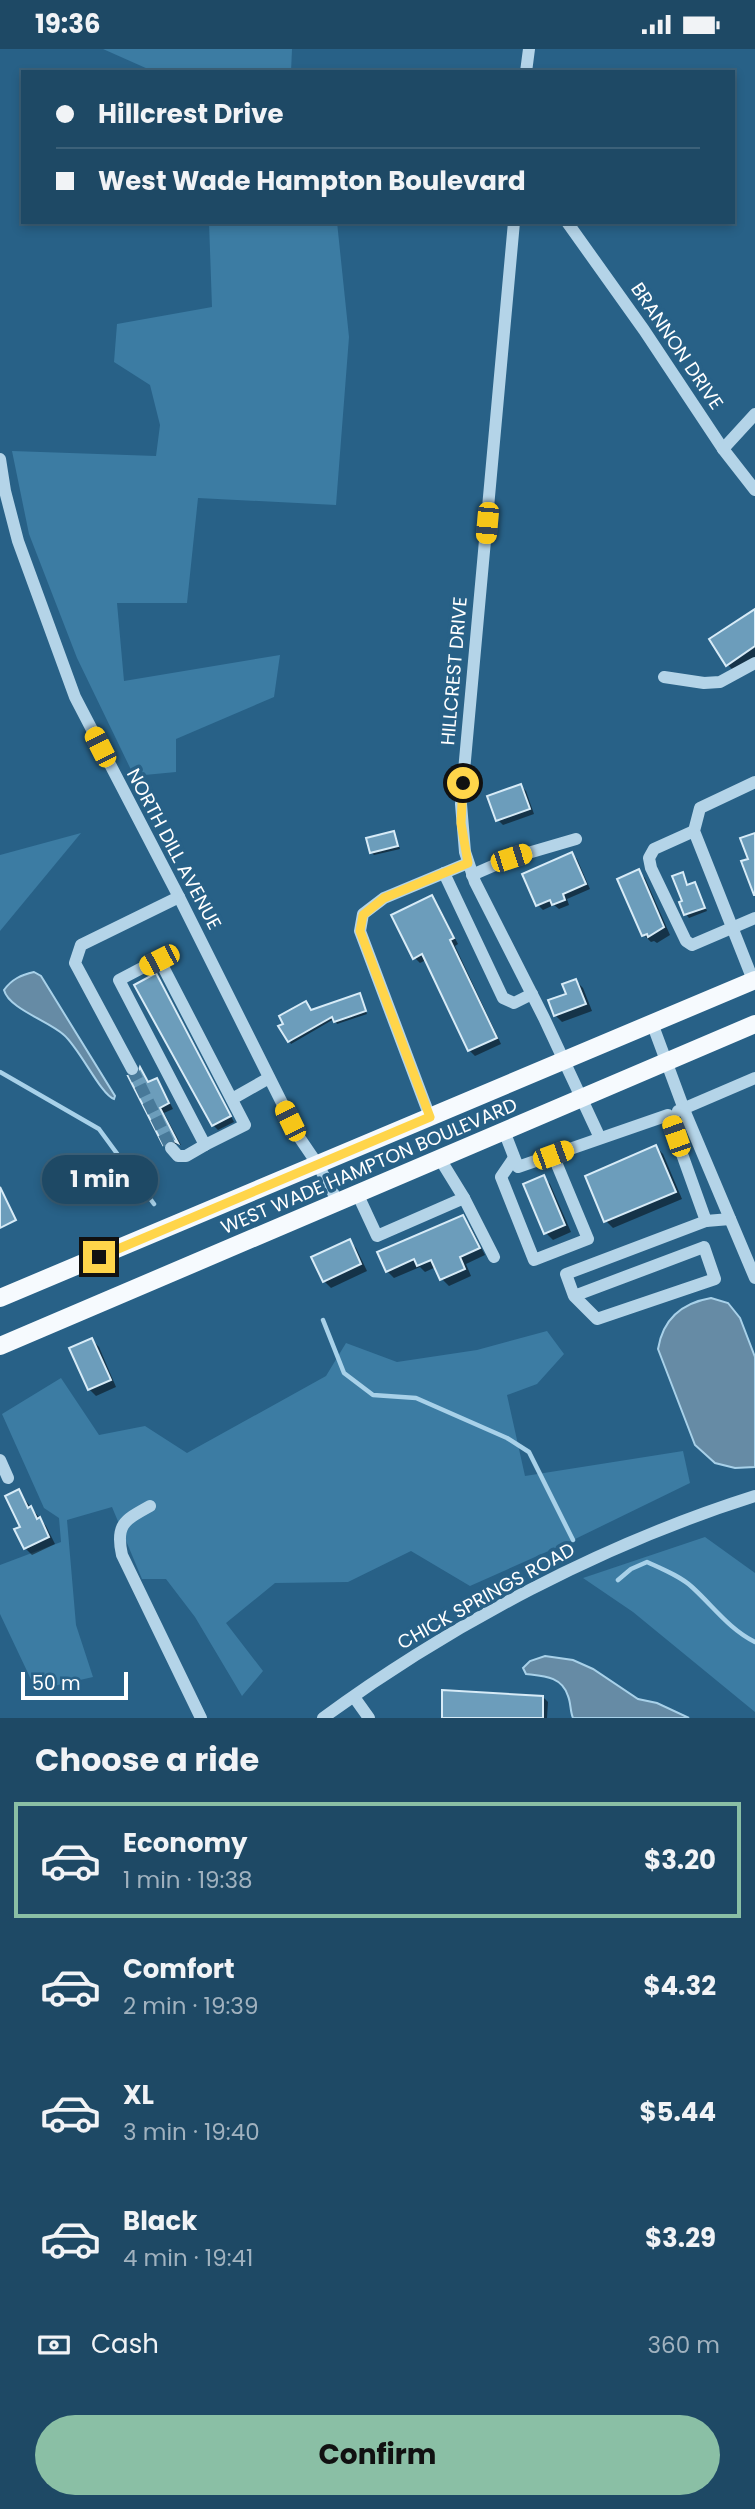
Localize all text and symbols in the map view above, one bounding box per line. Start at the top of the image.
text: 19:36 [35,6,100,42]
text: Hillcrest Drive [98,96,283,132]
text: West Wade Hampton Boulevard [98,163,526,199]
street label: BRANNON DRIVE [624,277,730,415]
car [475,501,500,545]
street label: HILLCREST DRIVE [434,596,474,746]
car [82,724,119,770]
street label: NORTH DILL AVENUE [120,764,228,934]
route start [447,767,479,799]
car [488,842,535,874]
car [136,941,183,979]
street label: WEST WADE HAMPTON BOULEVARD [217,1091,521,1241]
car [272,1098,309,1144]
car [660,1113,693,1159]
car [530,1138,577,1172]
callout: 1 min [41,1155,157,1205]
text: 1 min [70,1163,130,1195]
route end [83,1241,115,1273]
street label: CHICK SPRINGS ROAD [392,1536,580,1656]
scale bar [21,1669,128,1701]
text: 50 m [32,1670,81,1697]
text: Choose a ride [35,1737,259,1782]
text: Economy [123,1825,247,1861]
icon: car [39,1829,102,1892]
text: $3.20 [644,1842,716,1878]
text: 1 min · 19:38 [123,1864,253,1896]
text: Comfort [123,1951,235,1987]
icon: car [39,1955,102,2018]
text: $4.32 [643,1968,716,2004]
text: 2 min · 19:39 [123,1990,258,2022]
text: XL [123,2077,154,2113]
icon: car [39,2081,102,2144]
text: $5.44 [639,2094,716,2130]
text: 3 min · 19:40 [123,2116,260,2148]
text: Black [123,2203,197,2239]
icon: car [39,2207,102,2270]
text: $3.29 [645,2220,716,2256]
text: 4 min · 19:41 [123,2242,253,2274]
icon: cash [35,2326,73,2364]
text: Cash [91,2326,159,2362]
text: 360 m [648,2329,720,2361]
button: Confirm [35,2415,720,2495]

